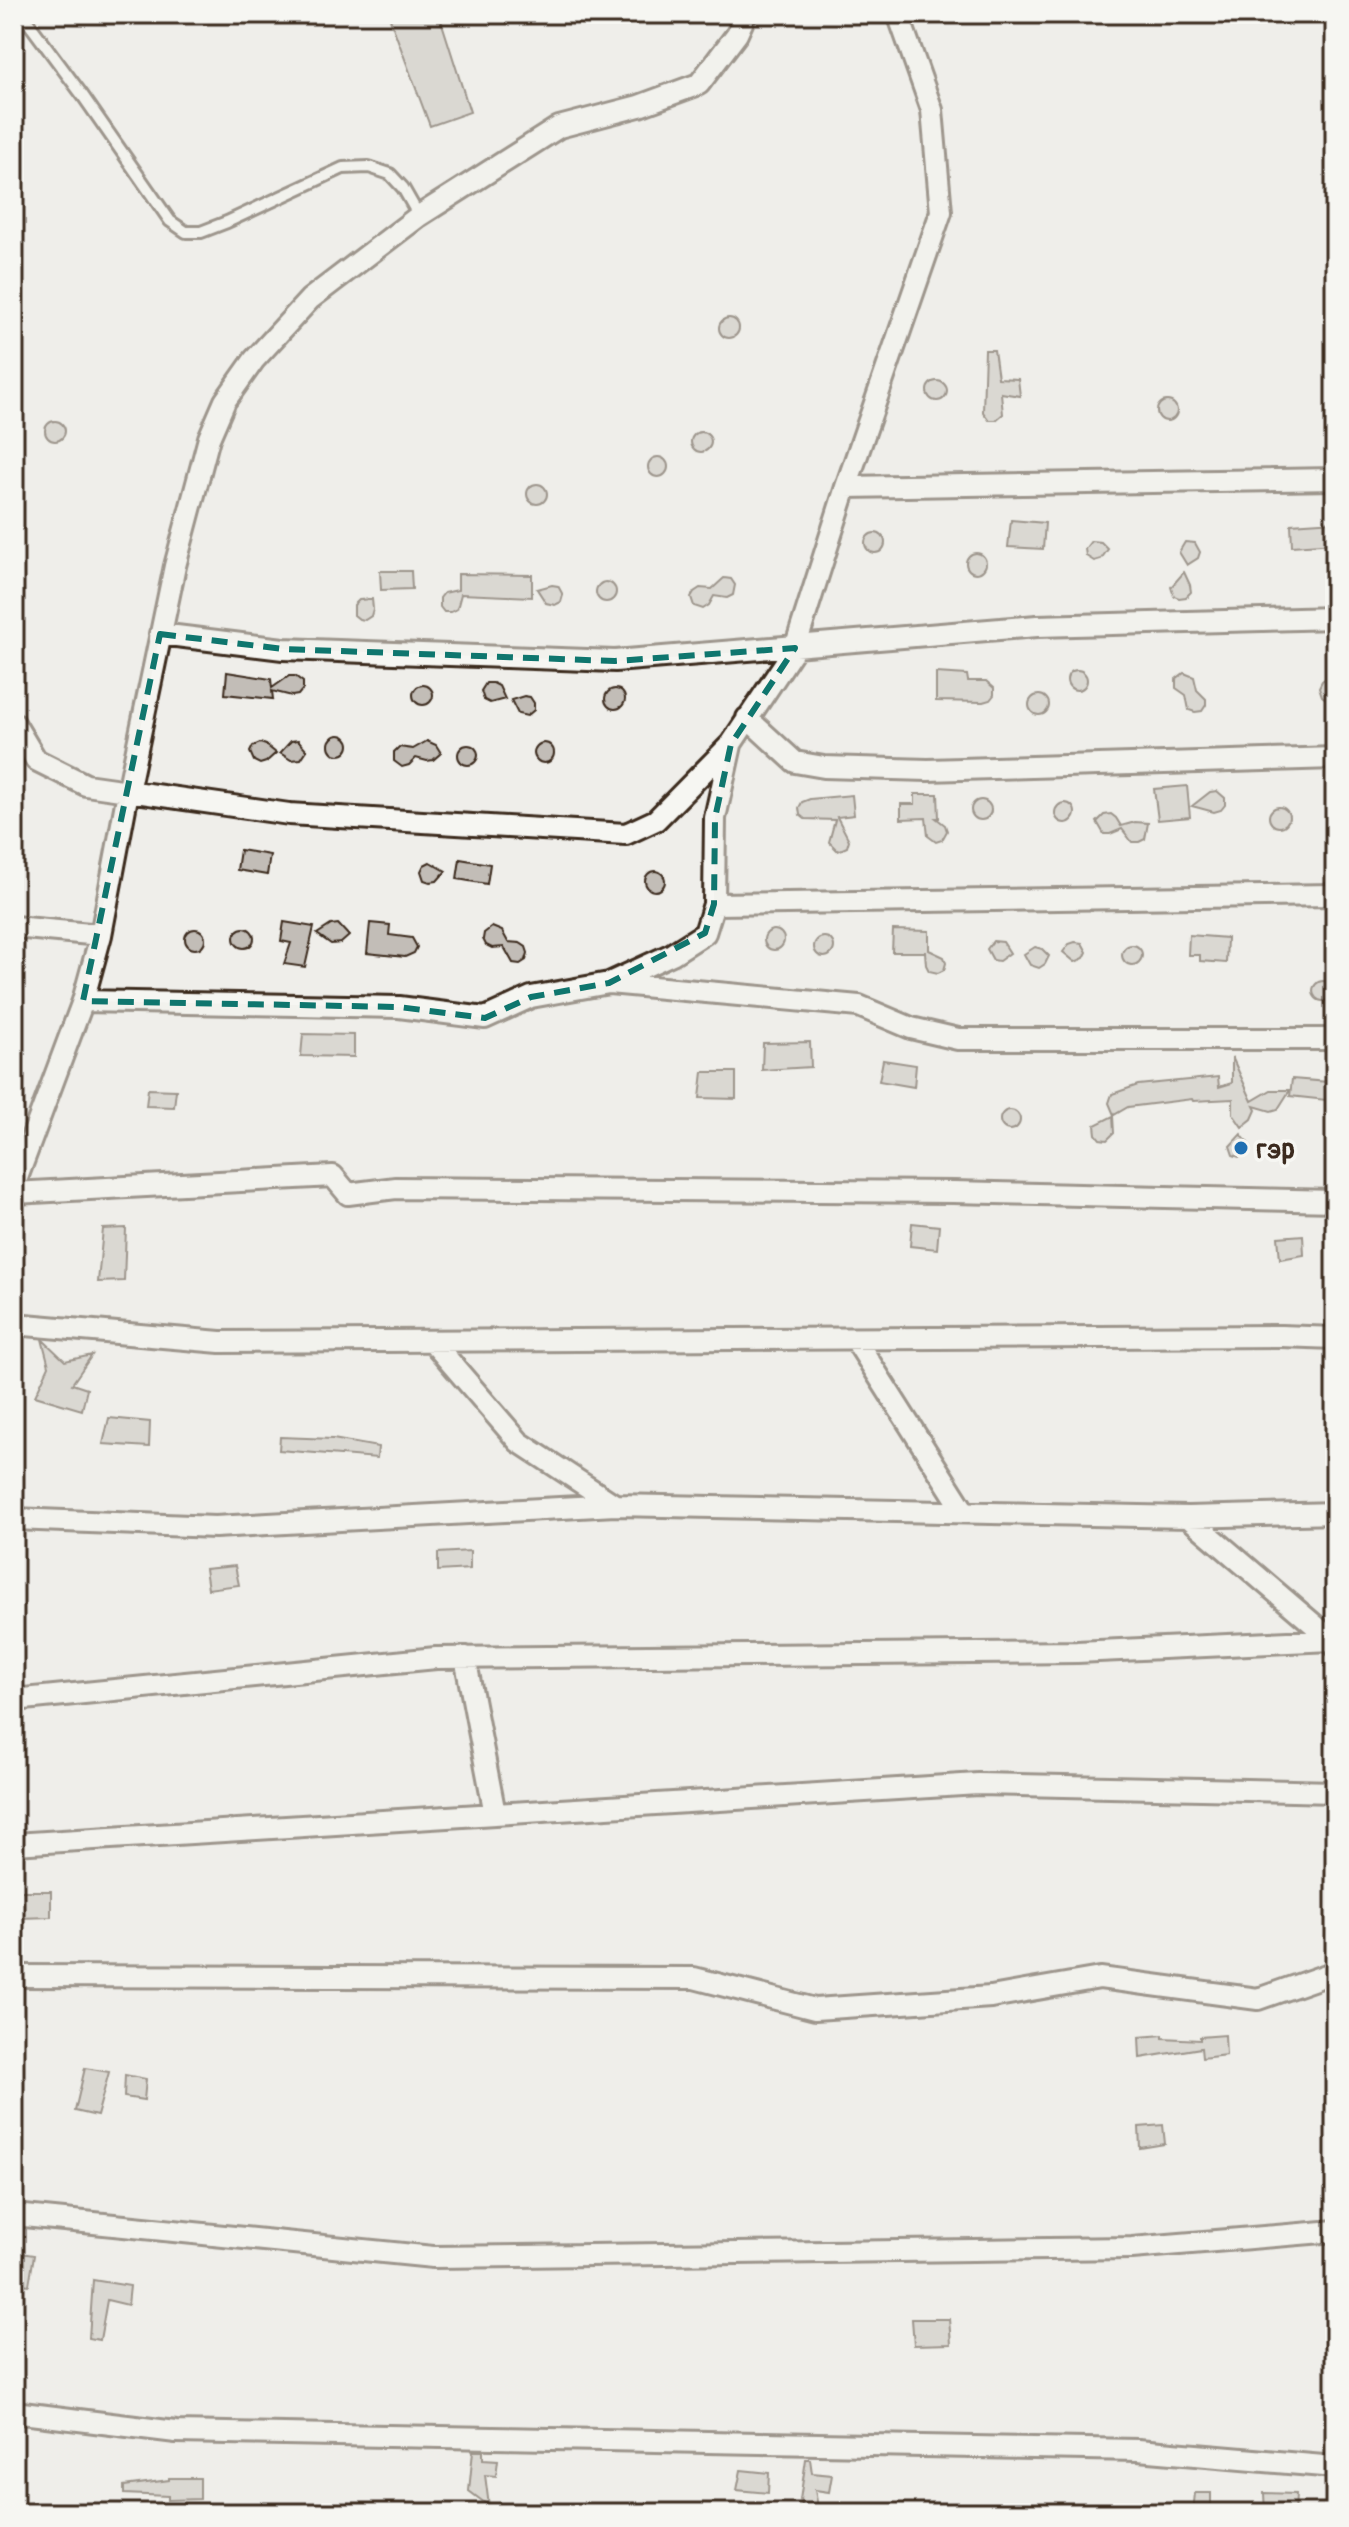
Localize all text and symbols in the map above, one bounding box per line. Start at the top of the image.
place label: гэр [1256,1132,1295,1167]
marker: гэр [1232,1139,1250,1157]

